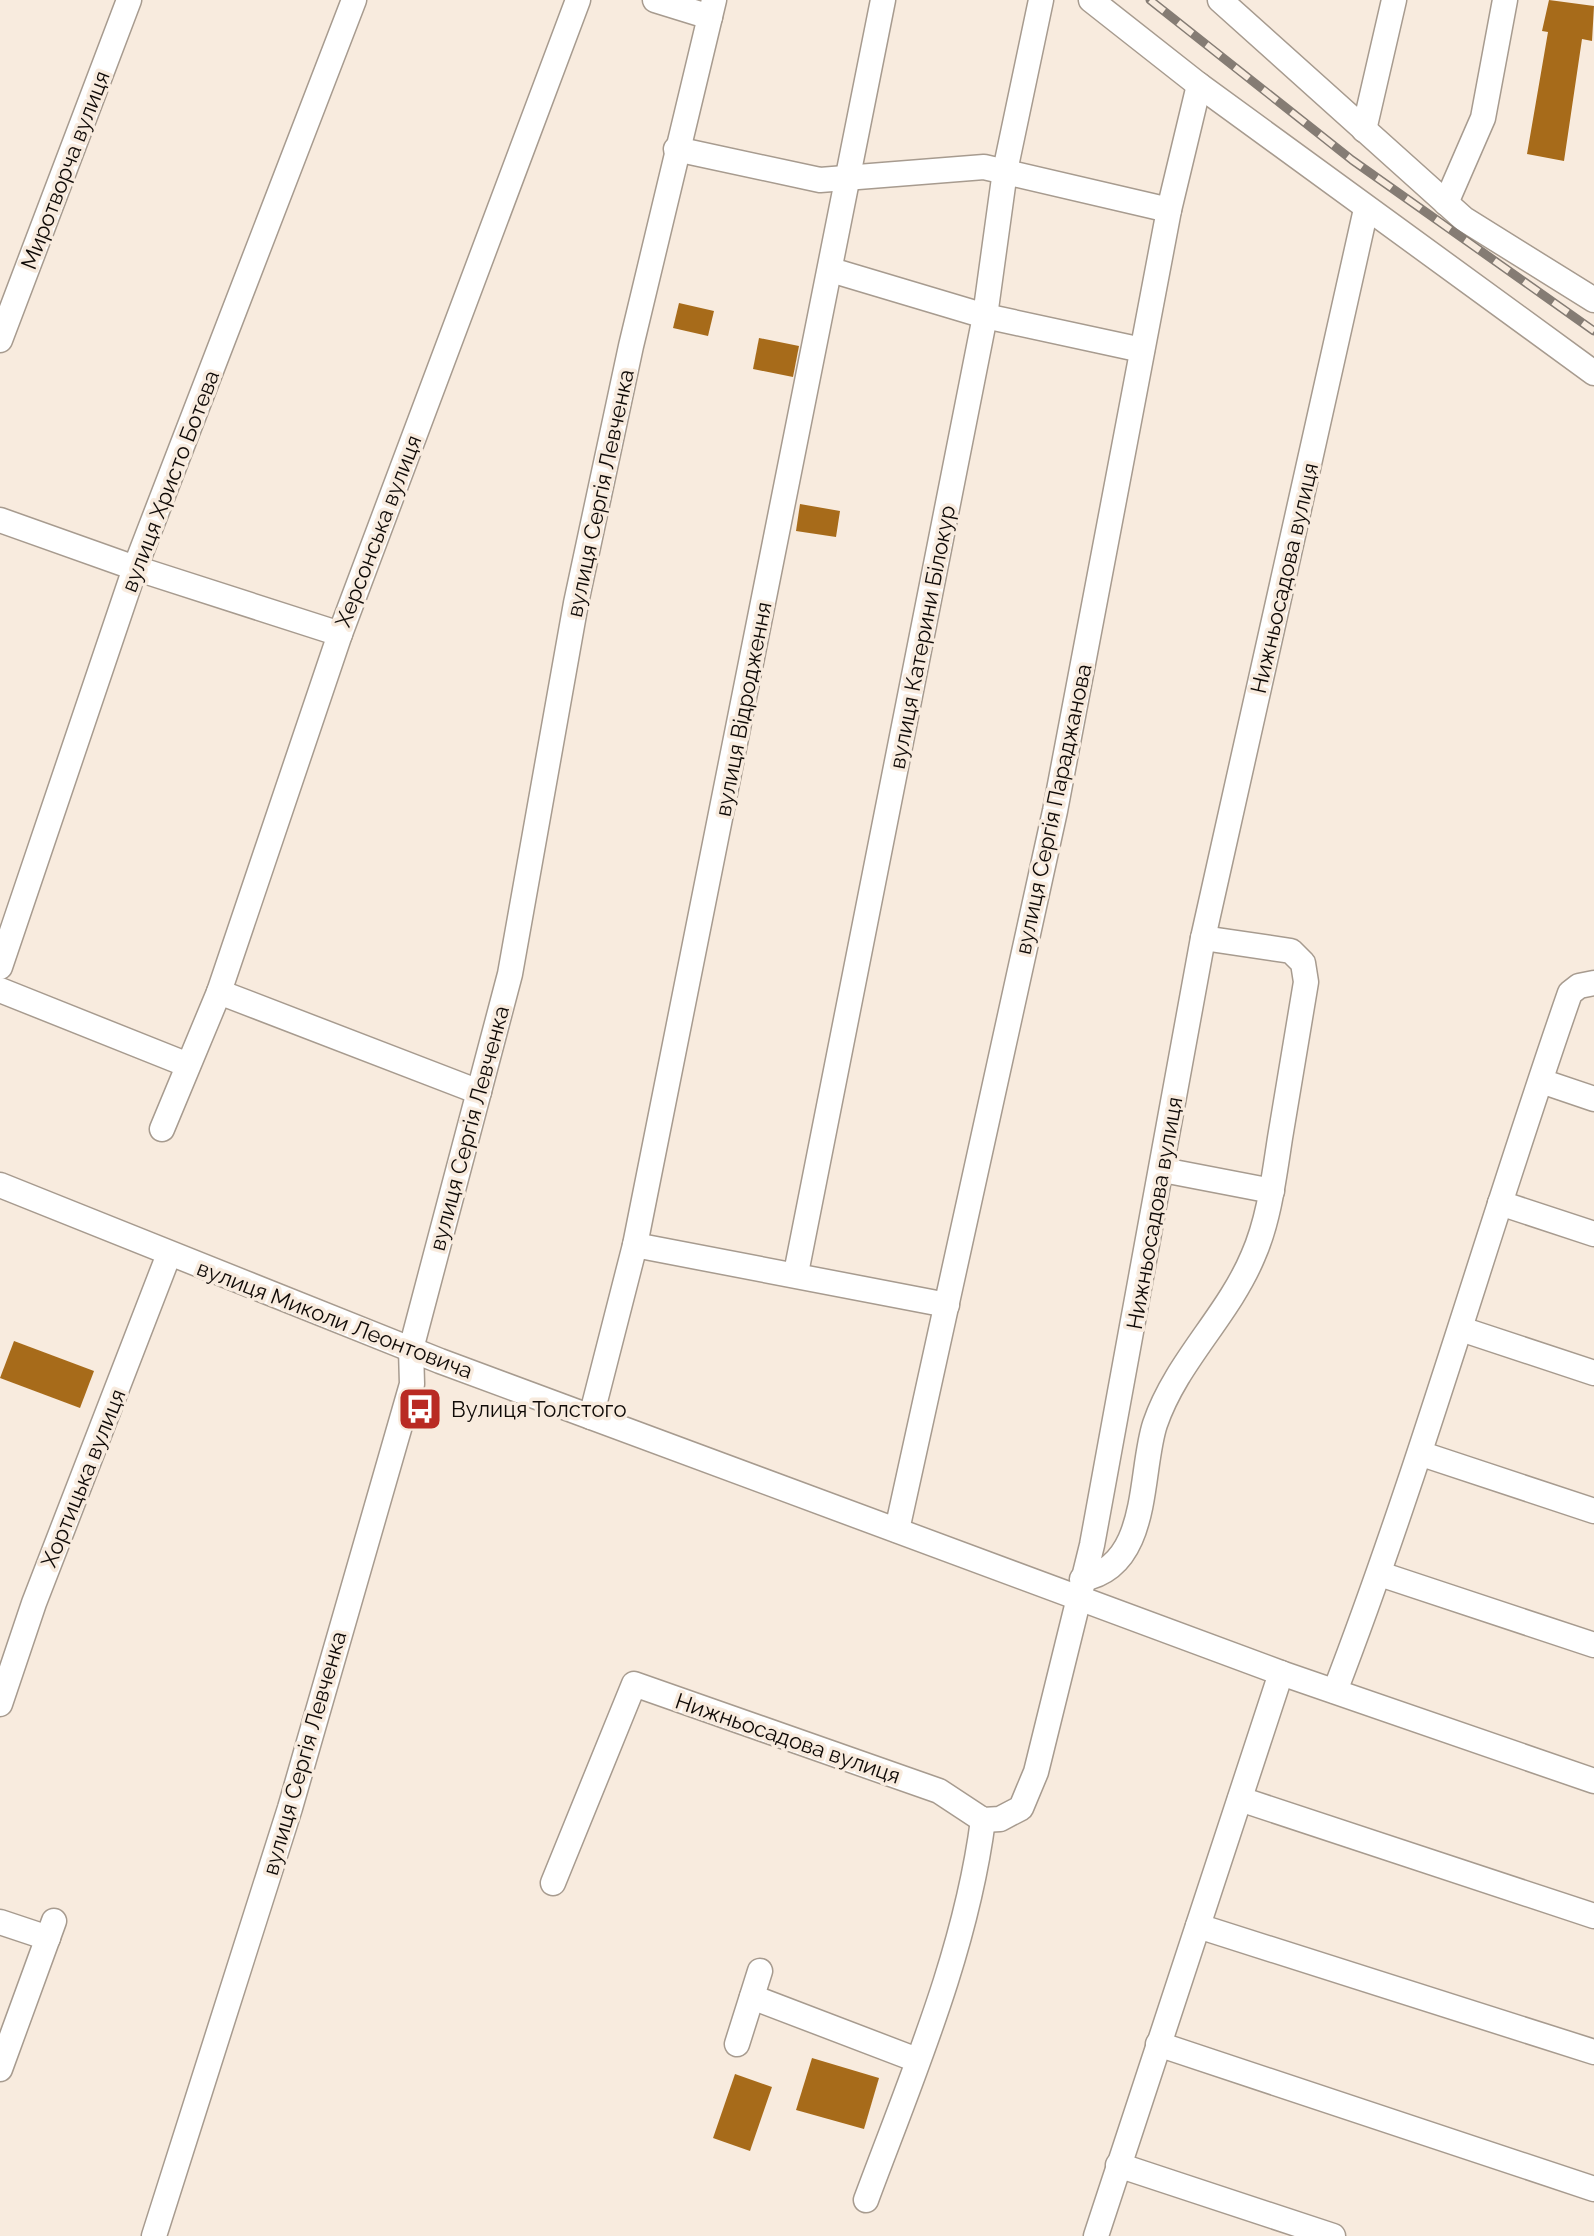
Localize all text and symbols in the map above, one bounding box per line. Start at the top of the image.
street label: Миротворча вулиця [15,67,115,273]
street label: вулиця Христо Ботева [116,366,224,596]
street label: вулиця Сергія Левченка [561,367,639,619]
street label: Херсонська вулиця [329,431,427,631]
street label: Нижньосадова вулиця [1245,460,1323,696]
street label: вулиця Катерини Білокур [884,503,960,771]
street label: вулиця Відродження [709,600,777,818]
street label: вулиця Сергія Параджанова [1009,661,1097,957]
street label: вулиця Сергія Левченка [424,1003,514,1253]
street label: Нижньосадова вулиця [1121,1095,1187,1331]
street label: вулиця Миколи Леонтовича [194,1254,476,1384]
street label: Хортицька вулиця [35,1385,131,1571]
bus stop icon: Вулиця Толстого [396,1385,444,1433]
place label: Вулиця Толстого [451,1396,627,1422]
street label: вулиця Сергія Левченка [257,1628,351,1878]
street label: Нижньосадова вулиця [672,1687,904,1789]

